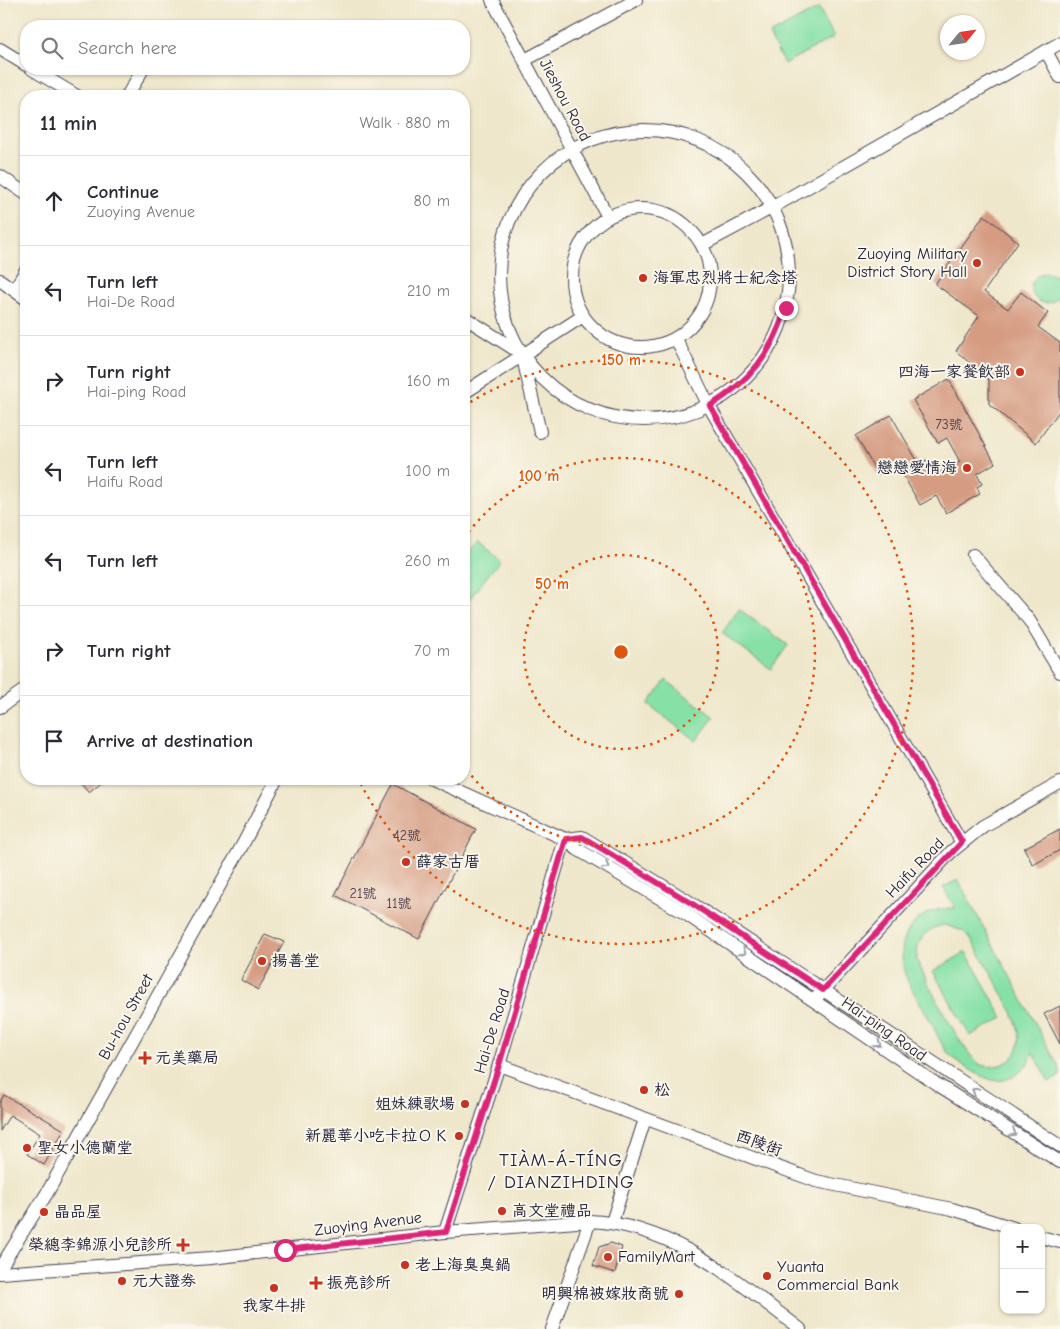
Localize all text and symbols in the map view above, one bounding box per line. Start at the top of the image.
north arrow [940,15,985,60]
search box [20,20,470,75]
icon: search [38,34,66,62]
text: Search here [78,37,177,59]
street label: Jieshou Road [536,56,594,144]
text: 11 min [40,111,97,135]
text: Walk · 880 m [359,114,450,132]
text: Continue [87,181,159,203]
icon: ahead [40,187,68,215]
text: 80 m [413,192,450,210]
text: Zuoying Avenue [87,203,195,221]
place label: Zuoying Military District Story Hall [847,245,968,281]
marker: Zuoying Military District Story Hall [971,257,983,269]
place label: 海軍忠烈將士紀念塔 [653,269,797,287]
text: Turn left [87,271,158,293]
marker: 海軍忠烈將士紀念塔 [637,272,649,284]
icon: left [40,277,68,305]
text: 210 m [407,282,450,300]
text: Hai-De Road [87,293,175,311]
route end [775,297,798,320]
text: 150 m [601,351,641,369]
text: Turn right [87,361,171,383]
place label: 四海一家餐飲部 [898,363,1010,381]
marker: 四海一家餐飲部 [1014,366,1026,378]
icon: right [40,367,68,395]
text: 160 m [407,372,450,390]
text: Hai-ping Road [87,383,186,401]
house number: 73號 [935,416,963,433]
text: Turn left [87,451,158,473]
icon: left [40,457,68,485]
place label: 戀戀愛情海 [877,459,957,477]
text: 100 m [406,462,450,480]
marker: 戀戀愛情海 [961,462,973,474]
text: 100 m [519,467,559,485]
text: Haifu Road [87,473,163,491]
icon: left [40,547,68,575]
text: Turn left [87,550,158,572]
text: 260 m [405,552,450,570]
text: 50 m [535,575,569,593]
icon: right [40,637,68,665]
text: Turn right [87,640,171,662]
text: 70 m [414,642,450,660]
centre of rings [612,643,630,661]
icon: arrive [40,727,68,755]
text: Arrive at destination [87,730,253,752]
house number: 42號 [393,827,421,844]
street label: Haifu Road [882,834,948,902]
place label: 薛家古厝 [416,853,480,871]
marker: 薛家古厝 [400,856,412,868]
one-way arrow [600,859,609,869]
house number: 21號 [350,885,376,902]
house number: 11號 [386,895,412,912]
one-way arrow [737,946,747,955]
place label: 揚善堂 [272,952,320,970]
marker: 揚善堂 [256,955,268,967]
street label: Bu-hou Street [95,971,157,1063]
street label: Hai-De Road [471,986,513,1076]
street label: Hai-ping Road [838,993,930,1065]
one-way arrow [872,1038,881,1047]
place label: 元美藥局 [155,1049,219,1067]
marker: 元美藥局 [139,1052,151,1064]
place label: 松 [654,1081,670,1099]
marker: 松 [638,1084,650,1096]
one-way arrow [971,1088,980,1098]
place label: 姐妹練歌場 [375,1095,455,1113]
marker: 姐妹練歌場 [459,1098,471,1110]
street label: 西陵街 [733,1126,785,1160]
one-way arrow [1008,1126,1017,1136]
place label: 新麗華小吃卡拉ＯＫ [305,1127,449,1145]
marker: 新麗華小吃卡拉ＯＫ [453,1130,465,1142]
place label: 聖女小德蘭堂 [37,1139,133,1157]
marker: 聖女小德蘭堂 [21,1142,33,1154]
district label: TIÀM-Á-TÍNG / DIANZIHDING [487,1149,635,1193]
place label: 高文堂禮品 [512,1202,592,1220]
place label: 晶品屋 [54,1203,102,1221]
marker: 高文堂禮品 [496,1205,508,1217]
marker: 晶品屋 [38,1206,50,1218]
street label: Zuoying Avenue [313,1208,423,1240]
map controls [1000,1224,1045,1314]
button: + [1000,1224,1045,1269]
place label: 榮總李錦源小兒診所 [28,1236,172,1254]
marker: 榮總李錦源小兒診所 [176,1238,190,1252]
route start [274,1239,297,1262]
place label: FamilyMart [618,1248,695,1266]
marker: FamilyMart [602,1251,614,1263]
place label: 老上海臭臭鍋 [415,1256,511,1274]
place label: Yuanta Commercial Bank [777,1258,899,1294]
marker: 老上海臭臭鍋 [399,1259,411,1271]
button: − [1000,1269,1045,1314]
marker: Yuanta Commercial Bank [761,1270,773,1282]
place label: 元大證券 [132,1272,196,1290]
place label: 振亮診所 [327,1274,391,1292]
marker: 元大證券 [116,1275,128,1287]
marker: 振亮診所 [309,1276,323,1290]
marker: 我家牛排 [268,1282,280,1294]
place label: 明興棉被嫁妝商號 [541,1285,669,1303]
marker: 明興棉被嫁妝商號 [673,1288,685,1300]
place label: 我家牛排 [242,1297,306,1315]

